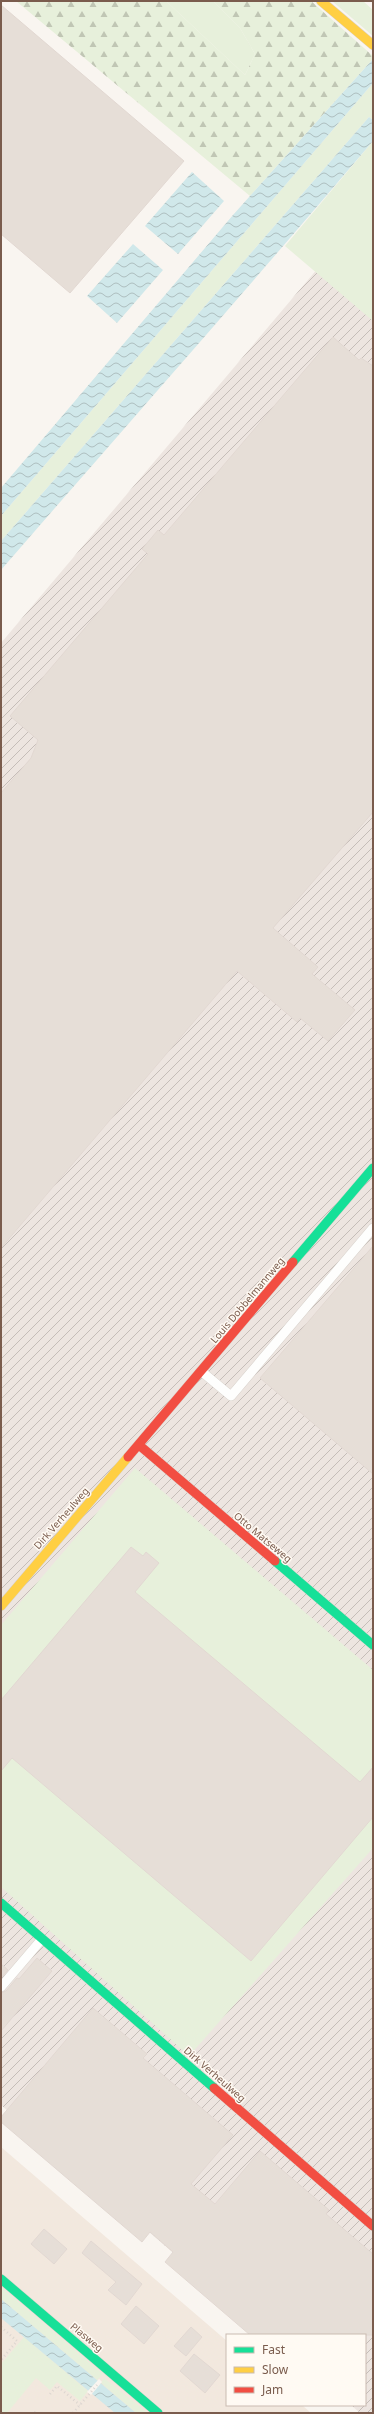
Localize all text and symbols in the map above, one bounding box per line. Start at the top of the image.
street label: Louis Dobbelmannweg [207,1254,287,1346]
street label: Dirk Verheulweg [30,1484,92,1552]
street label: Otto Matseweg [231,1509,295,1565]
street label: Dirk Verheulweg [181,2043,249,2105]
street label: Plasweg [68,2319,106,2355]
legend [226,2334,366,2406]
text: Fast [262,2341,286,2358]
text: Slow [262,2361,289,2378]
text: Jam [261,2381,283,2398]

